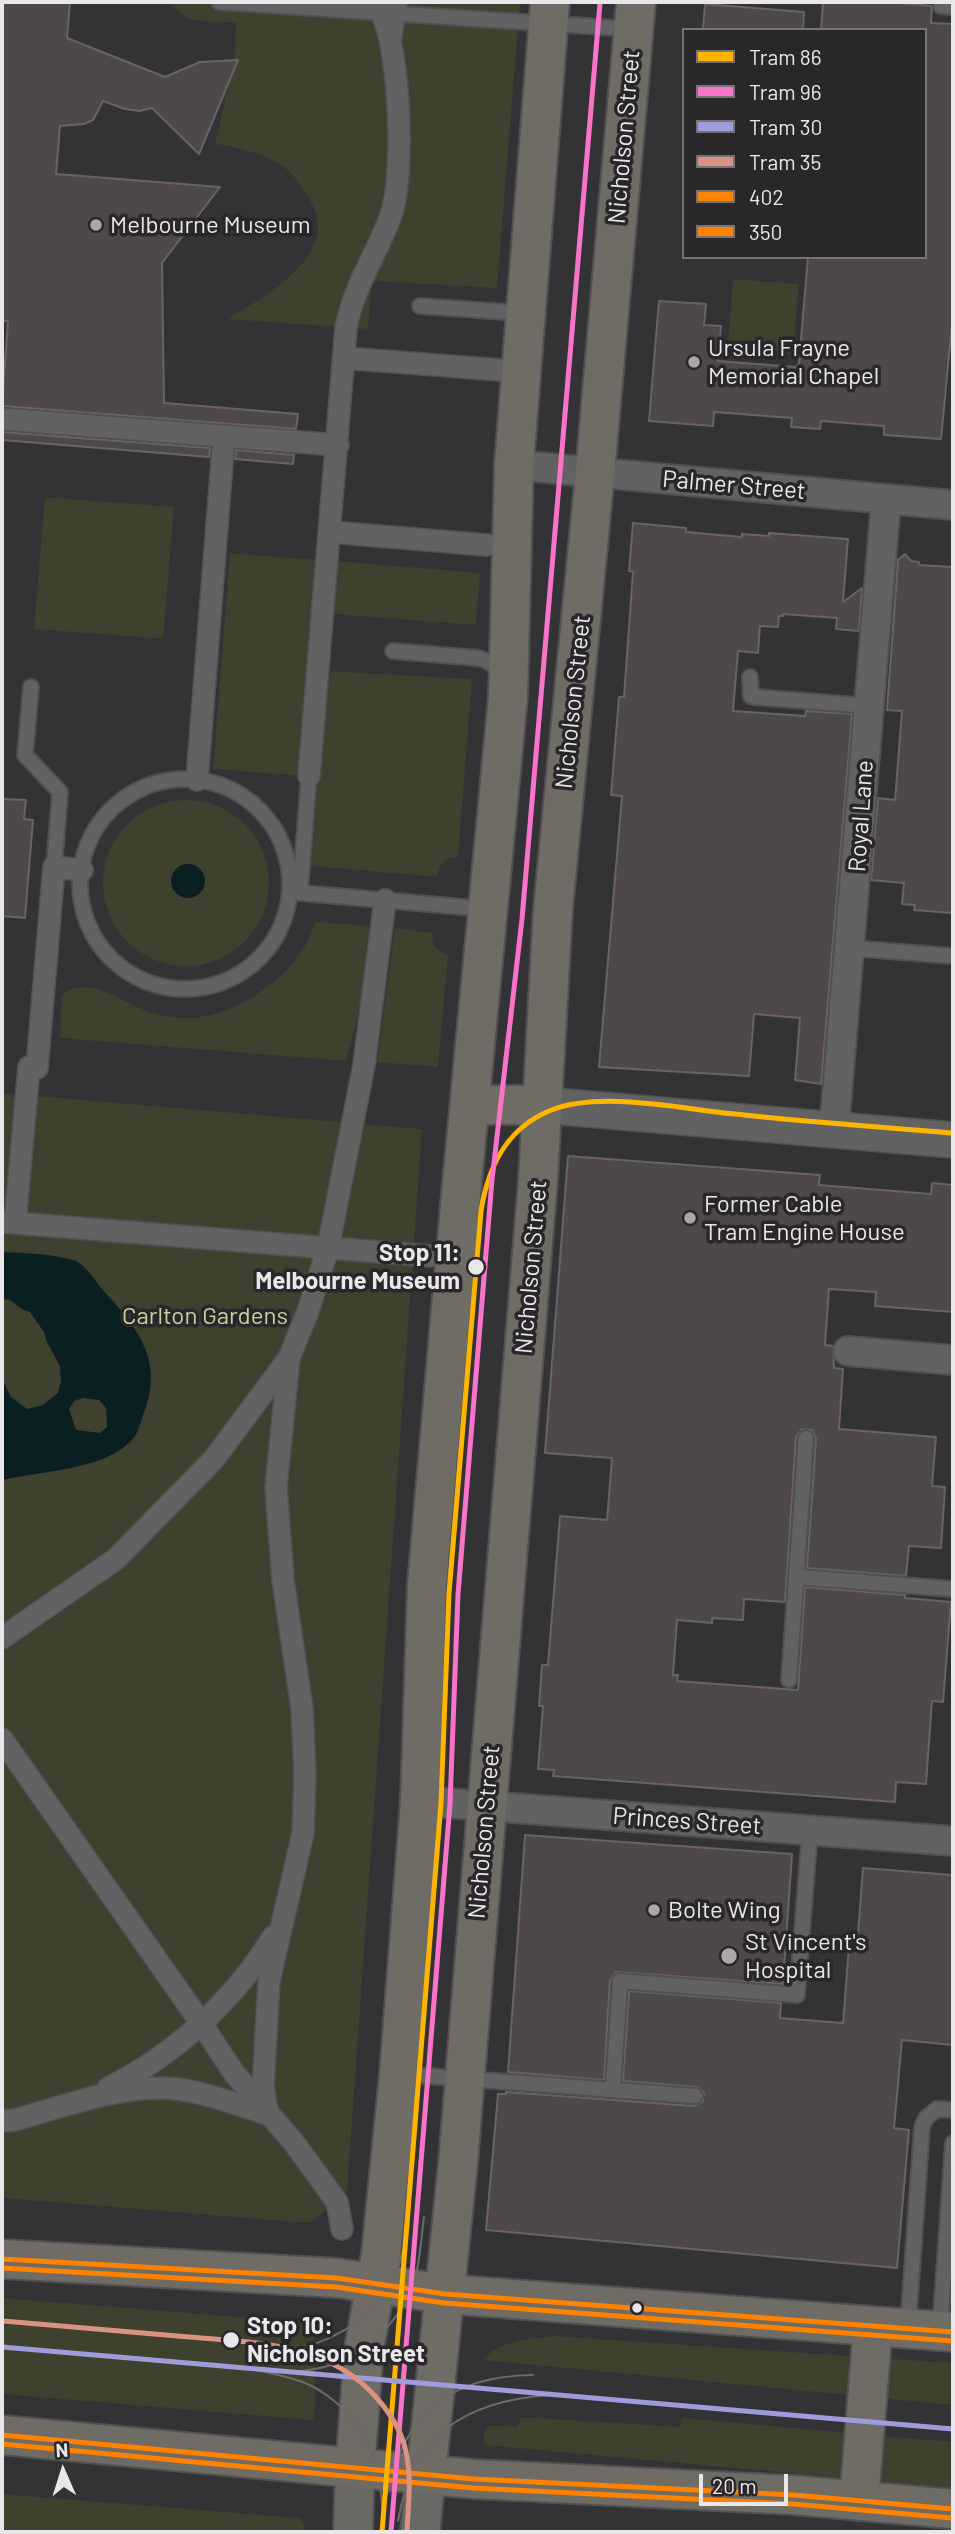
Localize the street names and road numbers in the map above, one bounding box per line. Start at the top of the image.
street label: Nicholson Street [602,49,646,225]
street label: Palmer Street [661,464,807,506]
street label: Nicholson Street [550,614,596,790]
street label: Royal Lane [843,759,879,873]
street label: Nicholson Street [509,1179,553,1355]
street label: Nicholson Street [462,1744,506,1920]
street label: Princes Street [612,1801,762,1841]

